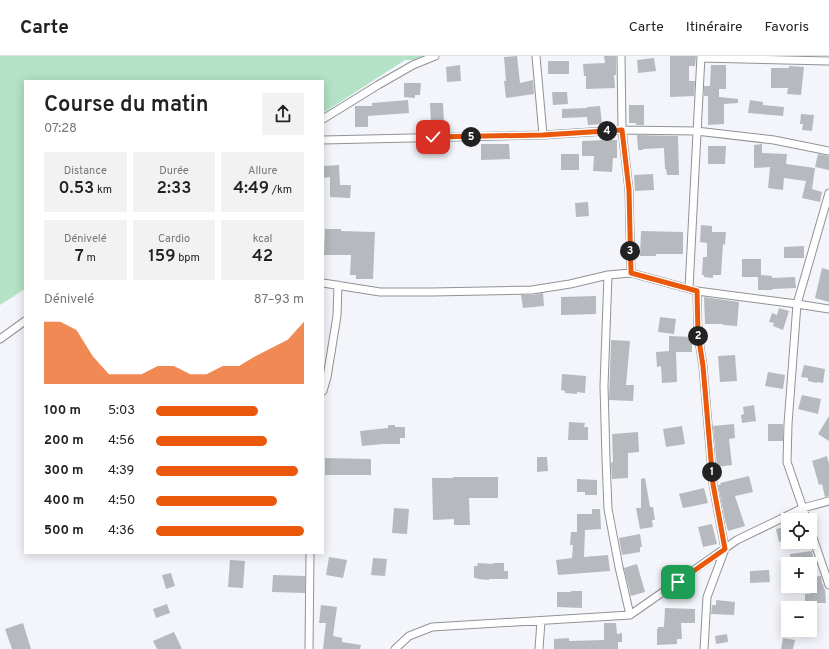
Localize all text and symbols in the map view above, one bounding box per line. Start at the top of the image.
text: Carte [20,16,69,40]
text: Carte [629,19,664,36]
text: Itinéraire [686,19,743,36]
text: Favoris [765,19,809,36]
text: Course du matin [44,92,209,119]
button: share [262,93,304,135]
pin [416,120,450,154]
text: 07:28 [44,121,77,137]
pin: 4 [597,121,617,141]
text: 4 [603,124,611,138]
icon: check [422,126,444,148]
pin: 5 [461,127,481,147]
text: 5 [468,130,474,144]
text: Distance [64,164,107,178]
text: Durée [159,164,189,178]
text: Allure [248,164,277,178]
text: 0.53 [59,178,94,200]
text: 2:33 [157,178,191,200]
text: 4:49 [233,178,269,200]
text: km [94,183,112,197]
text: /km [269,183,292,197]
text: Dénivelé [64,232,107,246]
text: Cardio [158,232,190,246]
text: kcal [253,232,272,246]
pin: 3 [620,241,640,261]
text: 3 [627,244,633,258]
text: 7 [75,246,84,268]
text: 159 [148,246,176,268]
text: 42 [252,246,273,268]
text: m [84,251,96,265]
text: bpm [176,251,200,265]
text: Dénivelé [44,292,94,308]
text: 87–93 m [254,292,304,308]
pin: 2 [688,326,708,346]
text: 2 [695,329,701,343]
text: 100 m [44,403,81,419]
text: 5:03 [108,403,135,419]
text: 200 m [44,433,84,449]
text: 4:56 [108,433,135,449]
pin: 1 [702,462,722,482]
text: 300 m [44,463,83,479]
text: 4:39 [108,463,134,479]
text: 1 [710,465,714,479]
text: 400 m [44,493,84,509]
text: 4:50 [108,493,135,509]
map controls [781,513,817,637]
button: locate [781,513,817,549]
text: 500 m [44,523,84,539]
text: 4:36 [108,523,135,539]
button: + [781,557,817,593]
pin [661,565,695,599]
icon: arrive [667,571,689,593]
button: − [781,601,817,637]

